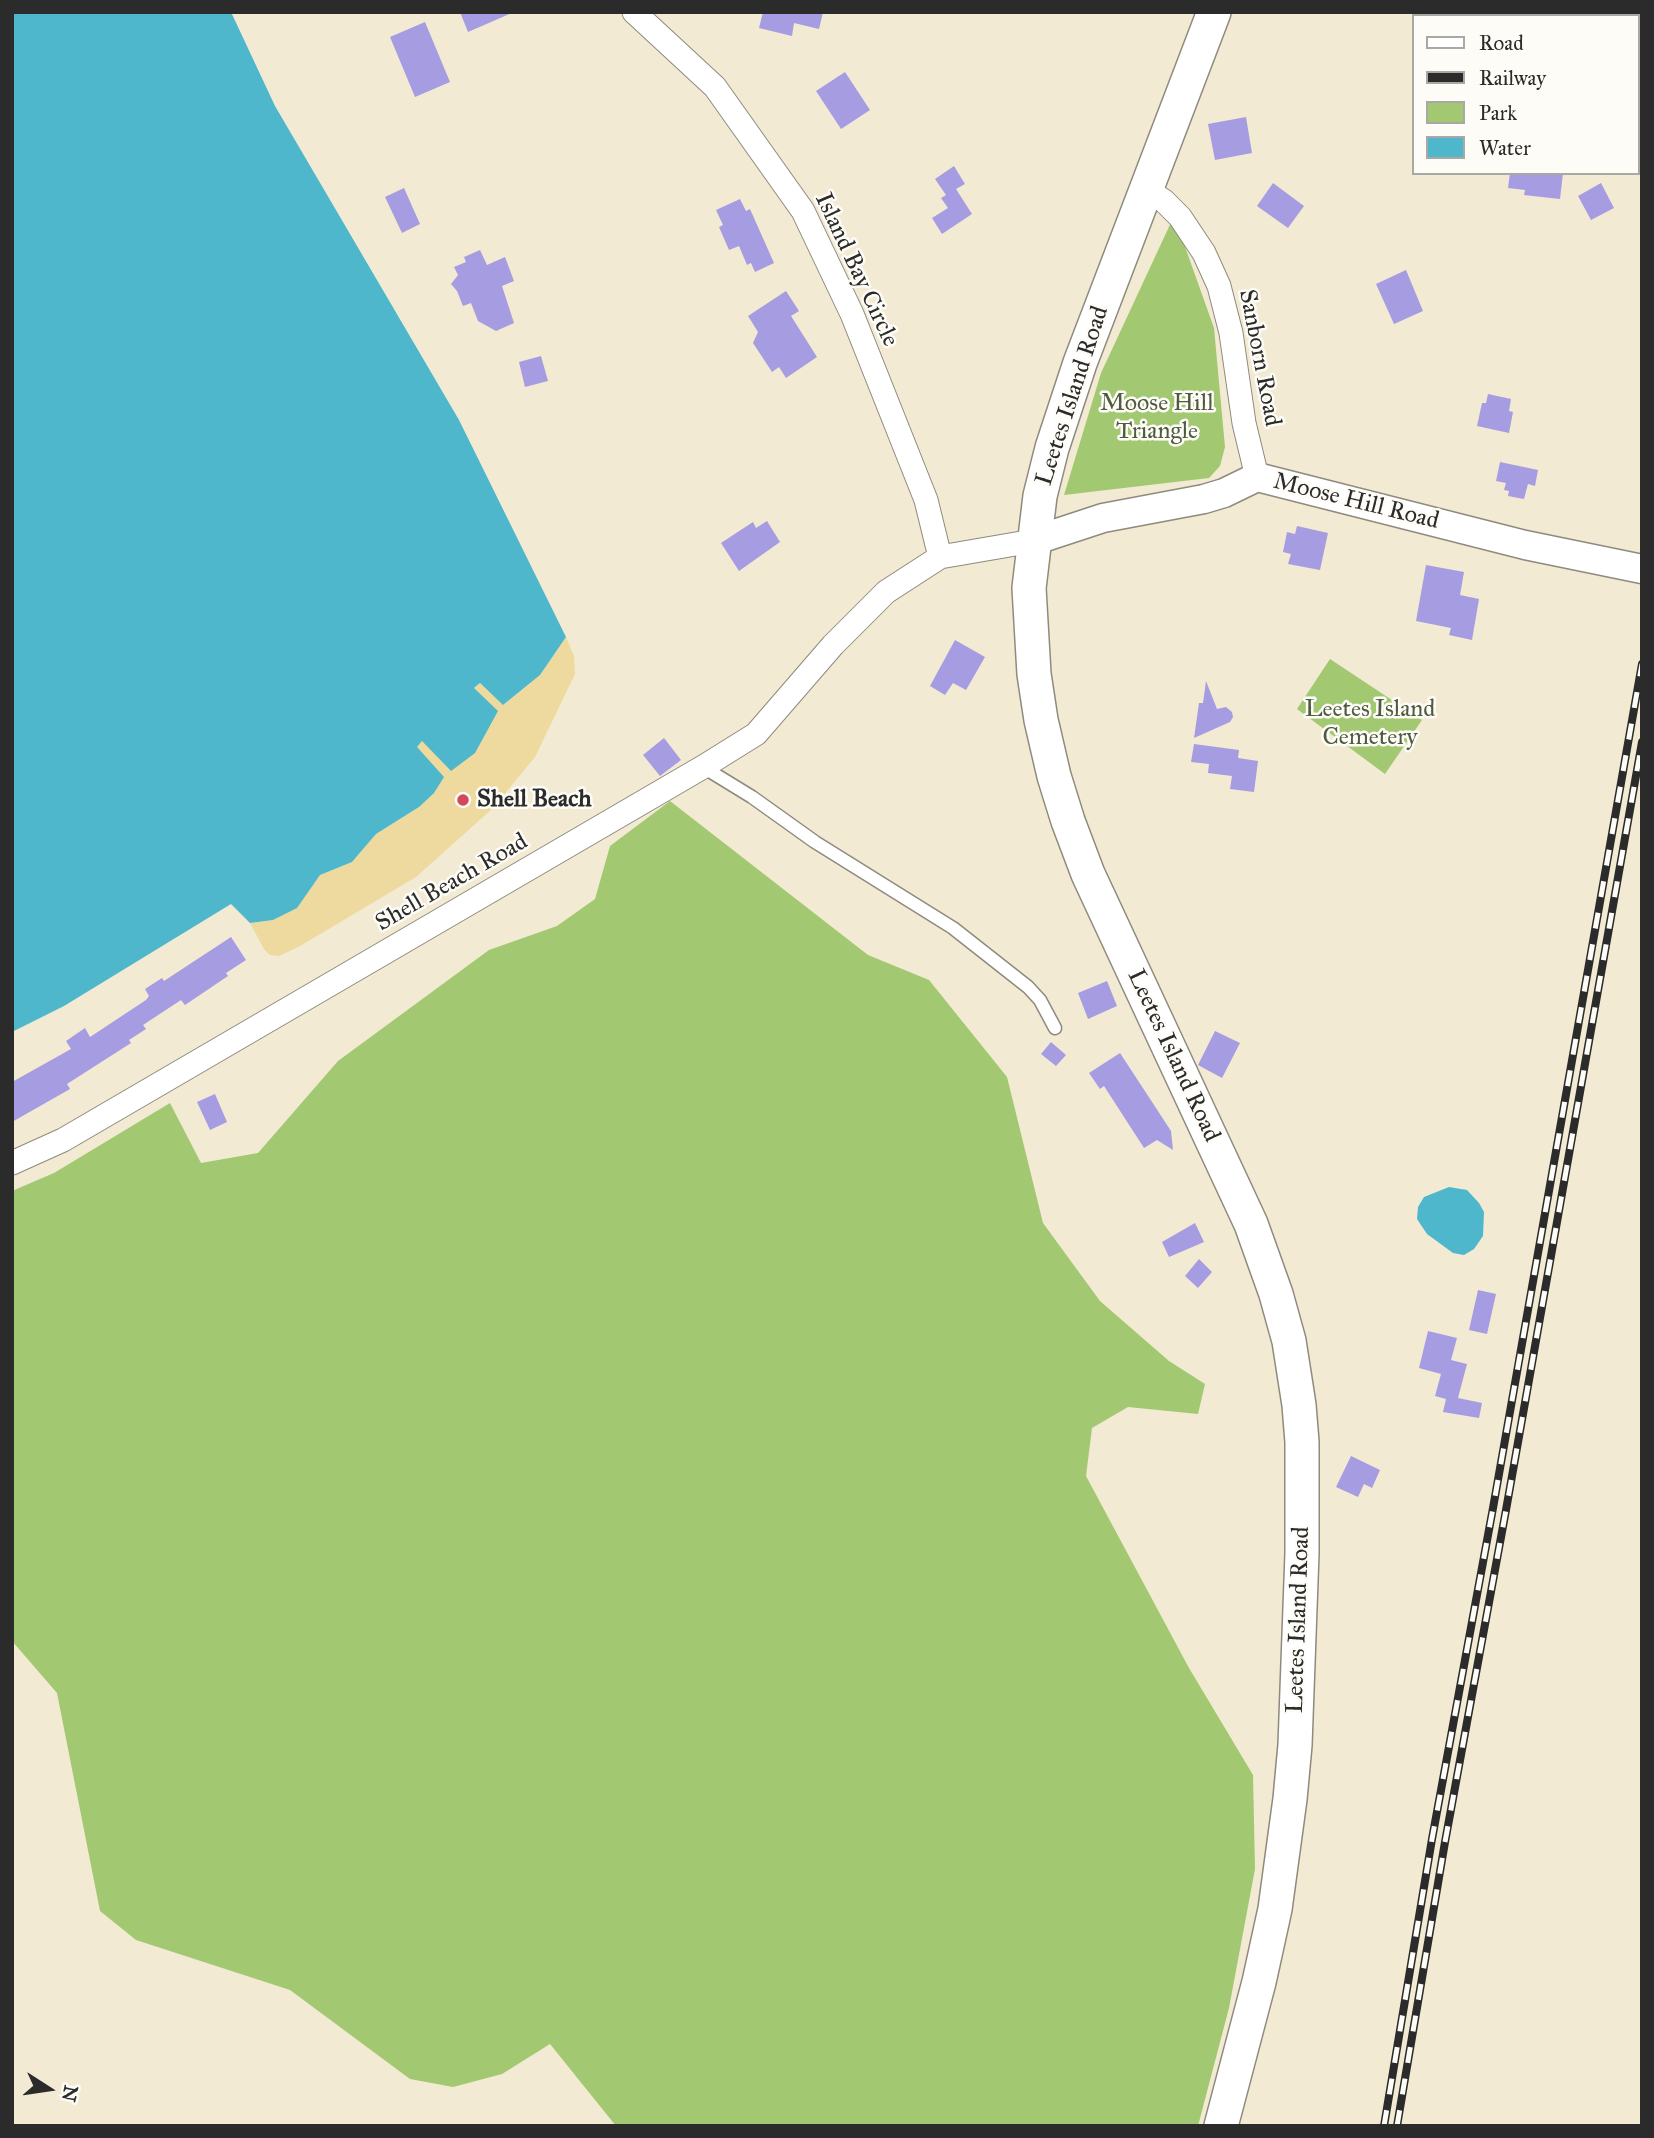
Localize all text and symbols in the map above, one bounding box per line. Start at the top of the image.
legend [1412,14,1640,175]
text: Road [1479,30,1524,56]
text: Railway [1479,65,1546,91]
text: Park [1479,100,1517,126]
text: Water [1479,135,1531,161]
street label: Island Bay Circle [808,189,904,351]
street label: Sanborn Road [1232,287,1286,429]
street label: Leetes Island Road [1030,303,1116,489]
park label: Moose Hill Triangle [1100,390,1214,446]
street label: Moose Hill Road [1270,468,1442,536]
park label: Leetes Island Cemetery [1305,696,1435,752]
place label: Shell Beach [477,786,592,814]
marker: Shell Beach [455,792,471,808]
street label: Shell Beach Road [371,828,533,938]
street label: Leetes Island Road [1120,965,1226,1147]
street label: Leetes Island Road [1281,1526,1317,1714]
north arrow [14,2054,84,2124]
text: N [57,2083,83,2104]

